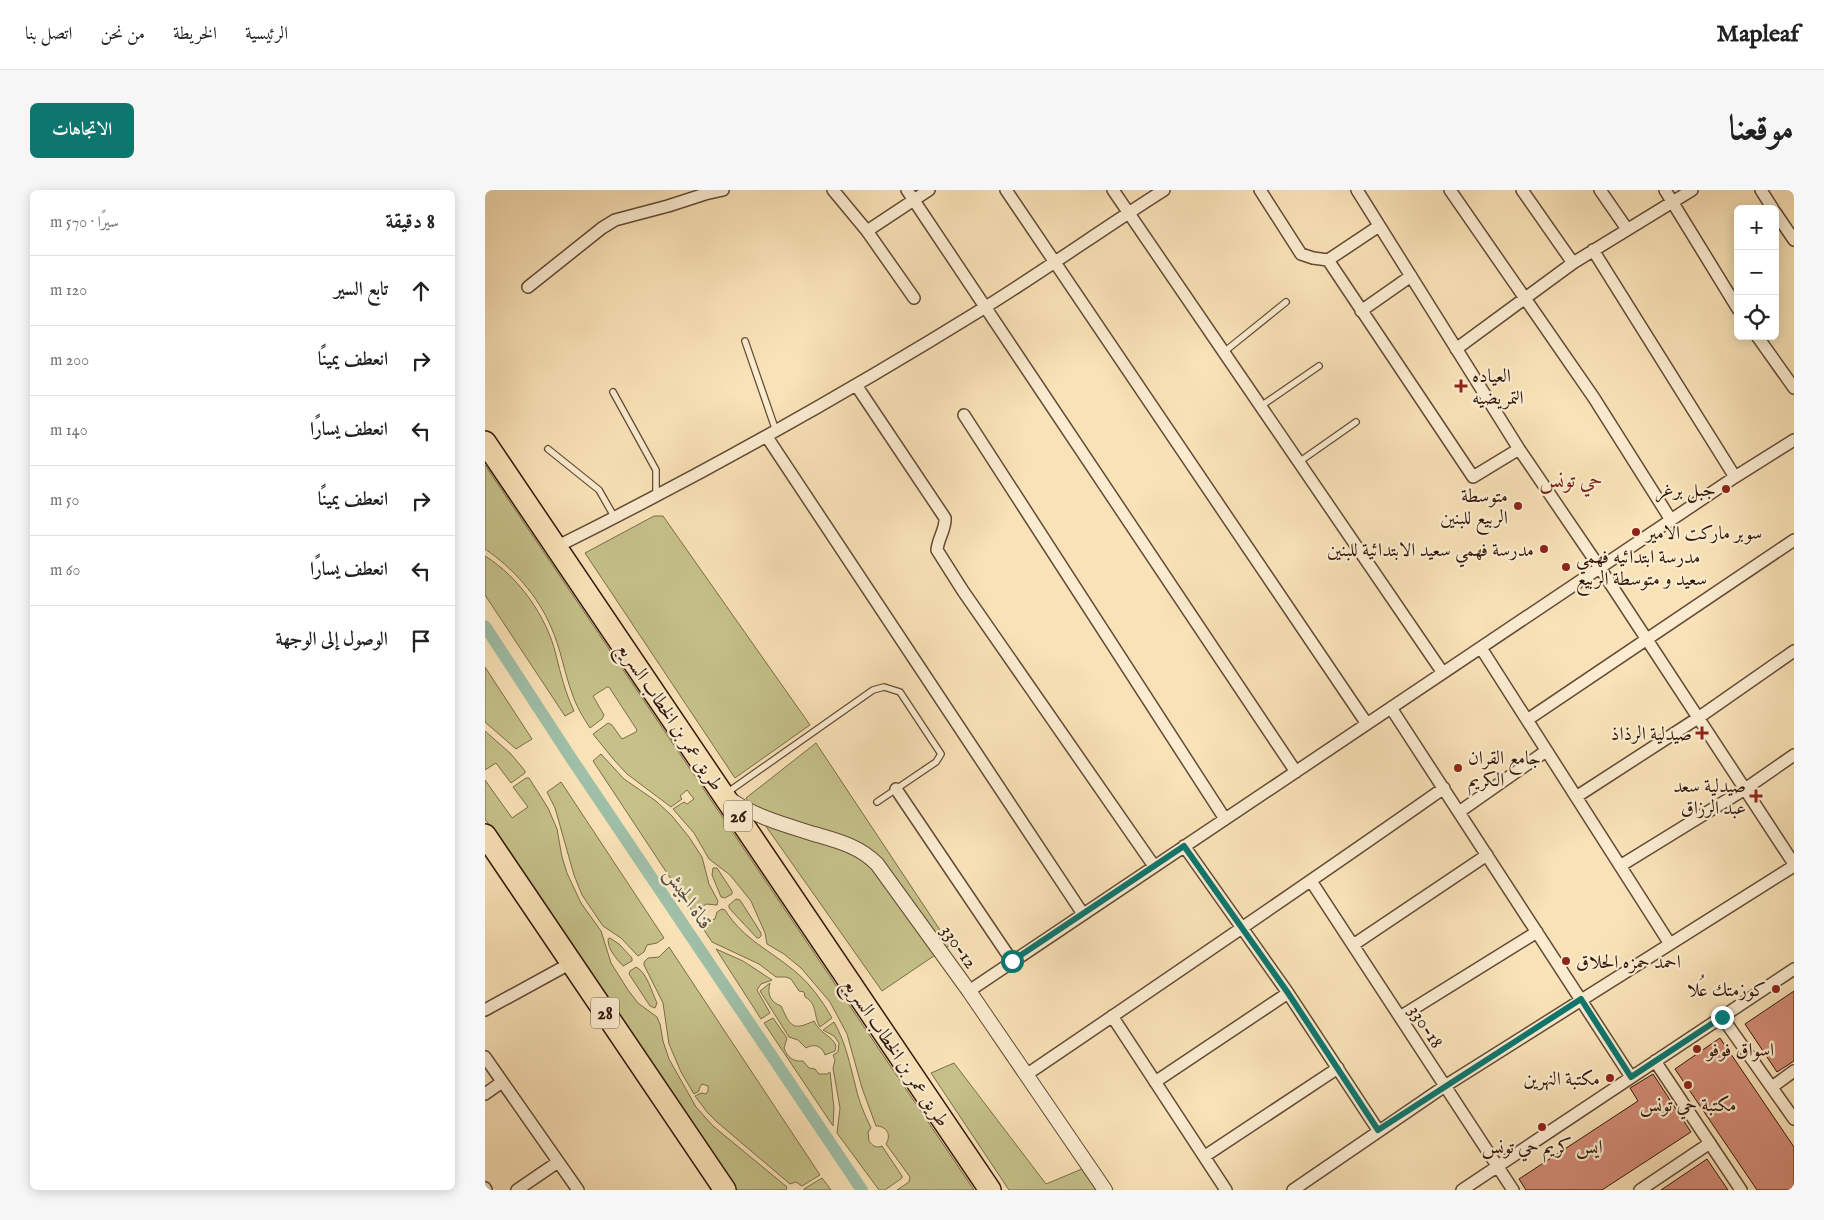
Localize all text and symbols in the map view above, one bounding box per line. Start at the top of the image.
text: Mapleaf [1717,19,1799,50]
text: اتصل بنا [25,23,72,46]
text: من نحن [100,23,145,46]
text: الخريطة [173,23,217,46]
text: الرئيسية [245,23,288,46]
button: الاتجاهات [30,103,134,158]
text: موقعنا [1729,107,1794,152]
map controls [1734,205,1779,340]
button: + [1734,205,1779,250]
text: 8 دقيقة [386,209,435,236]
text: سيرًا · 570 m [50,213,119,233]
button: − [1734,250,1779,295]
icon: ahead [407,277,435,305]
text: تابع السير [334,278,388,302]
text: 120 m [50,281,87,301]
button: locate [1734,295,1779,340]
icon: right [407,347,435,375]
text: انعطف يمينًا [318,348,388,372]
text: 200 m [50,351,89,371]
place label: العياده التمريضيه [1472,365,1524,411]
marker: العياده التمريضيه [1454,379,1468,393]
icon: left [407,417,435,445]
text: انعطف يسارًا [310,418,388,442]
text: 140 m [50,421,88,441]
district label: حي تونس [1539,468,1603,497]
place label: جبل برغر [1655,479,1716,503]
marker: جبل برغر [1720,483,1732,495]
place label: متوسطة الربيع للبنين [1440,485,1508,535]
icon: right [407,487,435,515]
text: انعطف يمينًا [318,488,388,512]
text: 50 m [50,491,79,511]
marker: متوسطة الربيع للبنين [1512,500,1524,512]
place label: سوبر ماركت الامير [1644,522,1762,546]
marker: سوبر ماركت الامير [1630,526,1642,538]
place label: مدرسة فهمي سعيد الابتدائية للبنين [1327,539,1534,568]
marker: مدرسة فهمي سعيد الابتدائية للبنين [1538,543,1550,555]
place label: مدرسة ابتدائيه فهمي سعيد و متوسطة الربيع [1576,546,1707,596]
icon: left [407,557,435,585]
text: انعطف يسارًا [310,558,388,582]
text: 60 m [50,561,80,581]
marker: مدرسة ابتدائيه فهمي سعيد و متوسطة الربيع [1560,561,1572,573]
icon: arrive [407,627,435,655]
text: الوصول إلى الوجهة [276,628,388,652]
street label: طريق عمر بن الخطاب السريع [607,638,728,798]
place label: صيدلية الرذاذ [1611,723,1692,747]
marker: صيدلية الرذاذ [1696,727,1708,739]
place label: جامع القران الكريم [1468,747,1541,796]
marker: جامع القران الكريم [1452,762,1464,774]
place label: صيدلية سعد عبد الرزاق [1673,775,1746,821]
marker: صيدلية سعد عبد الرزاق [1750,790,1762,802]
road number: 26 [724,800,752,832]
water label: قناة الجيش [658,863,718,935]
street label: 330-12 [935,920,982,974]
route start [1001,950,1024,973]
place label: احمد حمزه الحلاق [1576,951,1681,975]
marker: احمد حمزه الحلاق [1560,955,1572,967]
street label: طريق عمر بن الخطاب السريع [833,974,954,1134]
place label: كوزمتك عُلا [1687,974,1766,1003]
marker: كوزمتك عُلا [1770,983,1782,995]
road number: 28 [591,998,619,1028]
street label: 330-18 [1402,1001,1448,1053]
route end [1711,1006,1734,1029]
place label: اسواق فوفو [1705,1039,1774,1063]
marker: اسواق فوفو [1691,1043,1703,1055]
place label: مكتبة النهرين [1523,1068,1600,1092]
marker: مكتبة النهرين [1604,1072,1616,1084]
marker: مكتبة حي تونس [1682,1079,1694,1091]
place label: مكتبة حي تونس [1640,1094,1736,1120]
marker: ايس كريم حي تونس [1536,1121,1548,1133]
place label: ايس كريم حي تونس [1481,1136,1603,1163]

